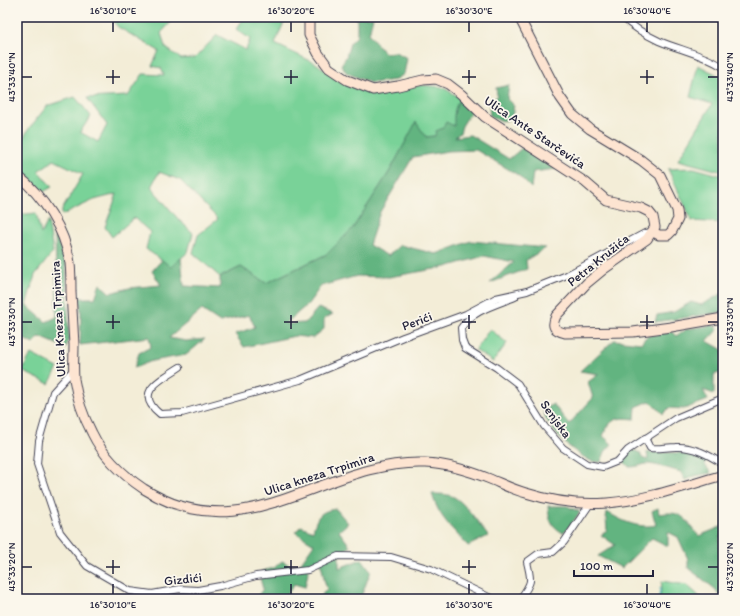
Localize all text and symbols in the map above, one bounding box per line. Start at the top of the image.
text: 16°30'10"E [90,4,137,17]
text: 16°30'20"E [268,4,315,17]
text: 16°30'30"E [445,4,493,17]
text: 16°30'40"E [623,4,671,17]
text: 43°33'40"N [5,52,18,102]
text: 43°33'40"N [723,52,736,102]
street label: Ulica Ante Starčevića [481,92,589,172]
street label: Petra Kružića [564,230,632,289]
street label: Ulica Kneza Trpimira [47,260,69,378]
text: 43°33'30"N [5,297,18,347]
text: 43°33'30"N [723,297,736,347]
street label: Perići [400,308,434,334]
street label: Senjska [537,397,575,441]
street label: Ulica kneza Trpimira [262,449,376,499]
text: 43°33'20"N [5,542,18,592]
text: 43°33'20"N [723,542,736,592]
scale bar [574,552,653,578]
text: 100 m [580,559,613,573]
street label: Gizdići [163,570,203,588]
text: 16°30'10"E [90,598,137,611]
text: 16°30'20"E [268,598,315,611]
text: 16°30'30"E [445,598,493,611]
text: 16°30'40"E [623,598,671,611]

